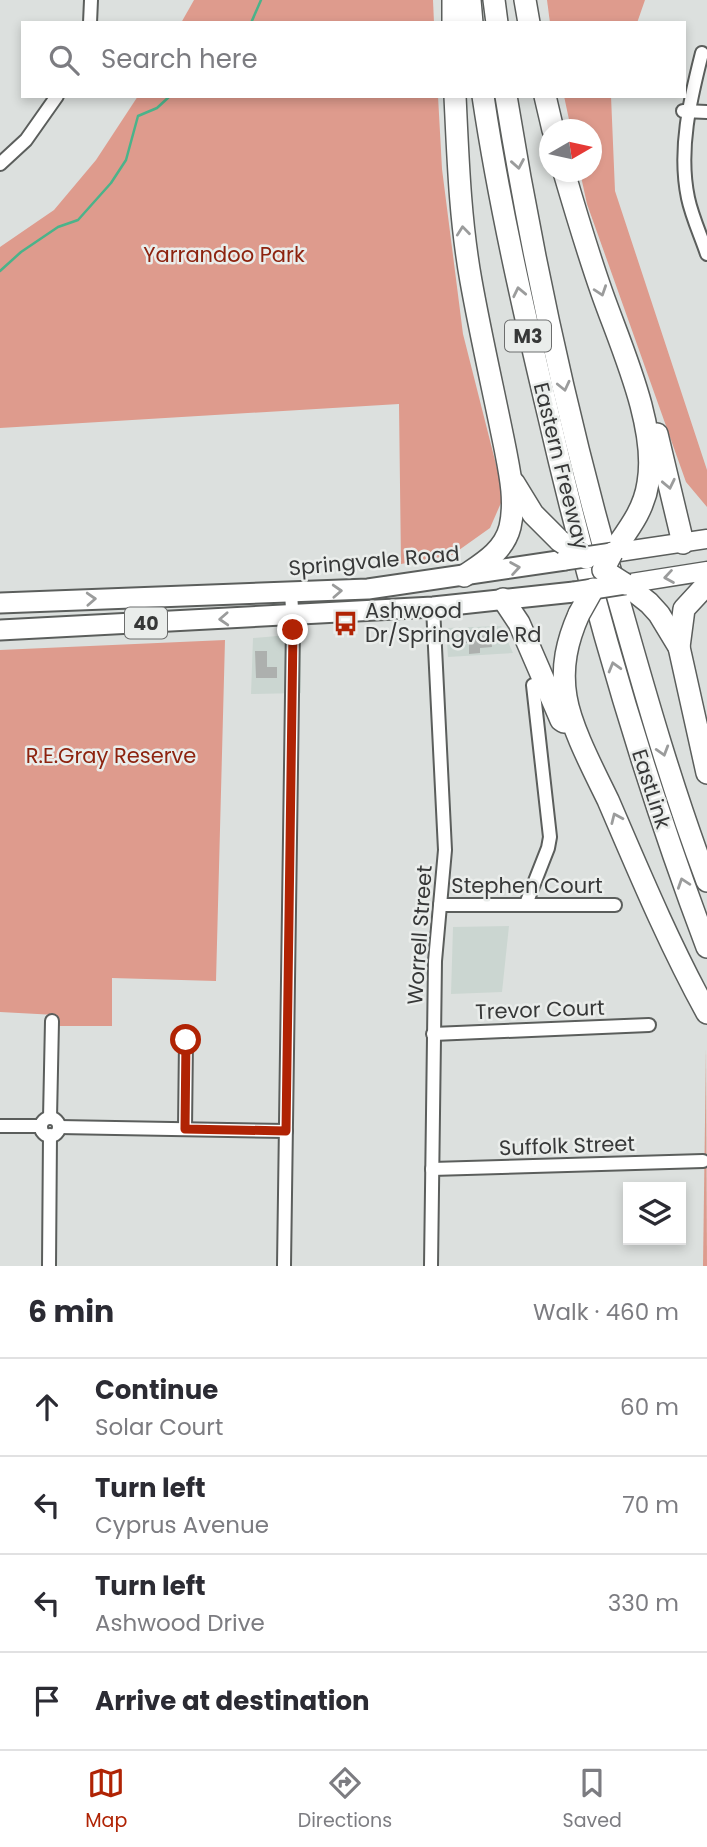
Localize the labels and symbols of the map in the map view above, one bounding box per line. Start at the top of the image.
north arrow [539,119,602,182]
one-way arrow [510,158,525,169]
one-way arrow [456,225,471,236]
park label: Yarrandoo Park [143,240,305,269]
one-way arrow [593,284,607,296]
one-way arrow [513,286,528,298]
road number: M3 [505,320,551,352]
street label: Eastern Freeway [527,379,596,553]
one-way arrow [555,380,570,392]
one-way arrow [661,478,676,490]
street label: Springvale Road [287,539,461,582]
one-way arrow [509,561,521,576]
one-way arrow [664,569,675,584]
one-way arrow [332,583,343,598]
one-way arrow [86,592,97,607]
place label: Ashwood Dr/Springvale Rd [365,596,542,649]
road number: 40 [125,608,167,638]
bus stop icon: Ashwood Dr/Springvale Rd [331,609,359,637]
one-way arrow [219,611,230,626]
route end [277,614,308,645]
one-way arrow [607,661,622,673]
park label: R.E.Gray Reserve [26,741,196,770]
street label: EastLink [625,745,678,833]
one-way arrow [654,745,669,757]
one-way arrow [610,813,624,825]
street label: Worrell Street [400,864,439,1006]
street label: Stephen Court [451,871,603,900]
one-way arrow [677,878,691,890]
street label: Trevor Court [475,993,605,1026]
route start [170,1024,201,1055]
street label: Suffolk Street [498,1129,636,1162]

